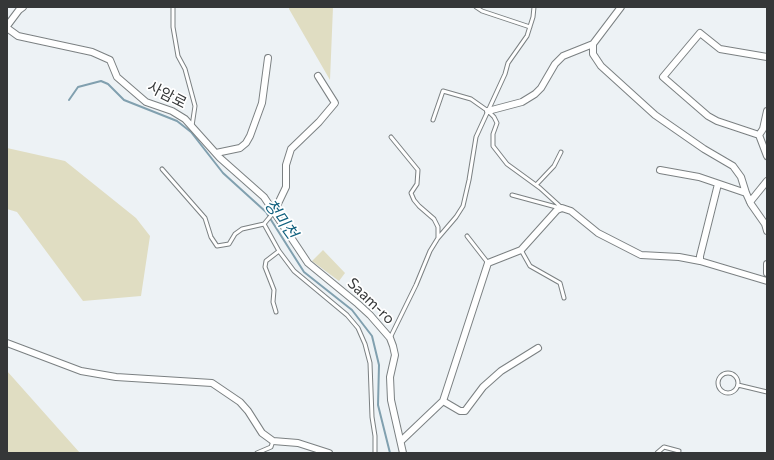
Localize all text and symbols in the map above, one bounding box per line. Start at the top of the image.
street label: 사암로 [144,78,190,112]
water label: 청미천 [260,195,302,243]
street label: Saam-ro [344,274,398,328]

